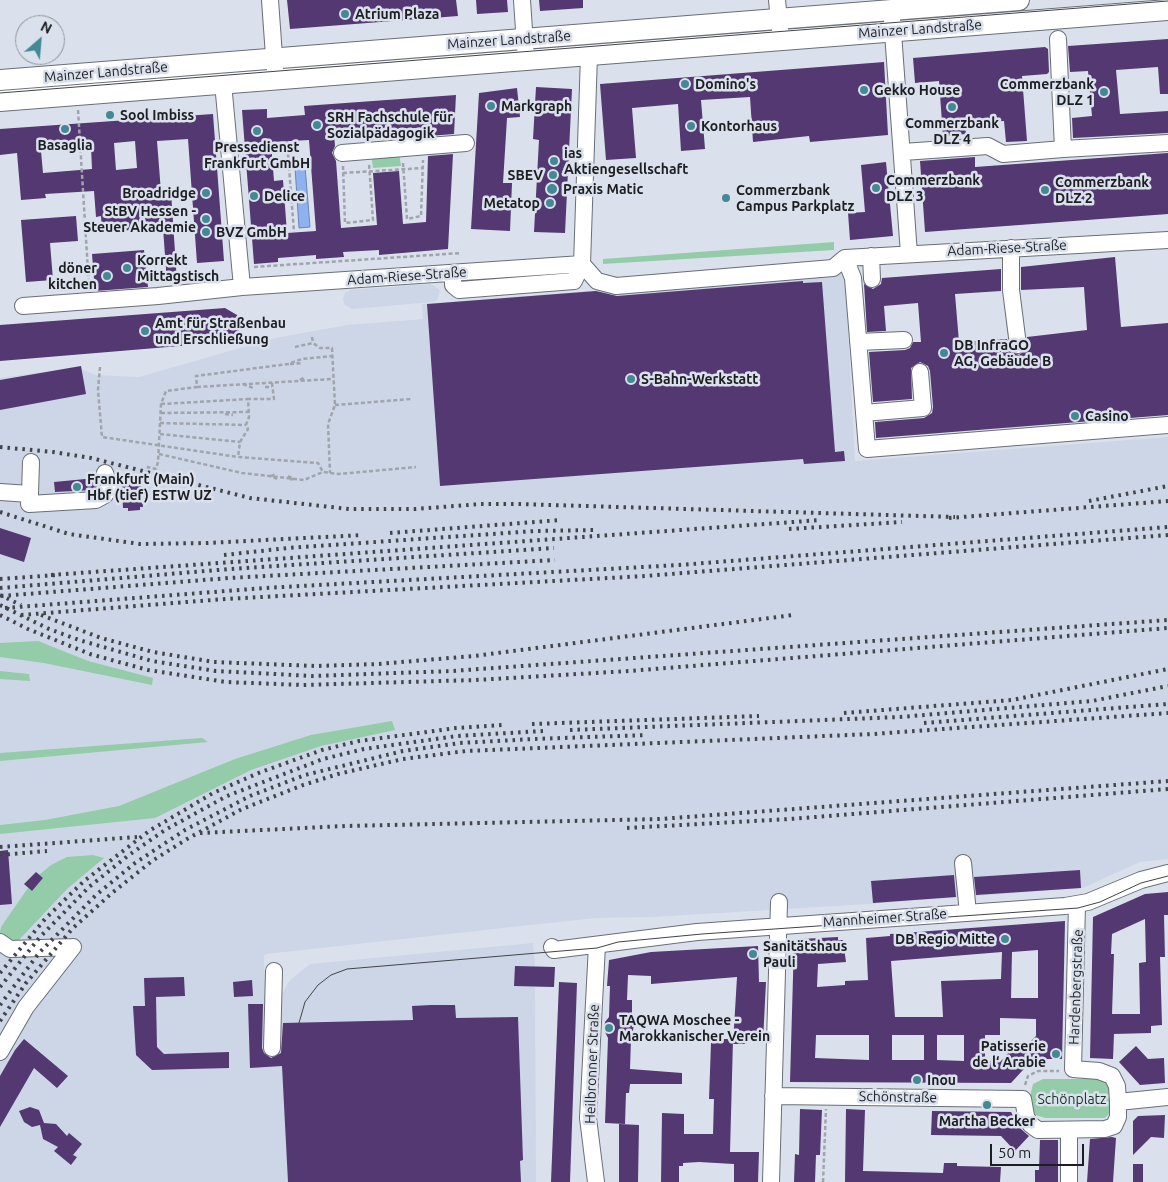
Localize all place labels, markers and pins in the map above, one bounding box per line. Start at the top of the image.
place label: Atrium Plaza [355,6,439,22]
marker: Atrium Plaza [339,8,351,20]
place label: Domino's [695,76,756,92]
place label: Commerzbank DLZ 1 [1000,76,1094,108]
marker: Domino's [679,78,691,90]
place label: Gekko House [874,82,960,98]
marker: Gekko House [858,84,870,96]
marker: Commerzbank DLZ 1 [1098,86,1110,98]
place label: Markgraph [501,98,572,114]
marker: Markgraph [485,100,497,112]
marker: Commerzbank DLZ 4 [946,101,958,113]
place label: Sool Imbiss [120,107,194,123]
marker: Sool Imbiss [104,109,116,121]
place label: SRH Fachschule für Sozialpädagogik [327,109,453,142]
place label: Commerzbank DLZ 4 [905,115,999,148]
place label: Kontorhaus [701,118,777,134]
marker: SRH Fachschule für Sozialpädagogik [311,119,323,131]
marker: Kontorhaus [685,120,697,132]
marker: Basaglia [59,123,71,135]
marker: Pressedienst Frankfurt GmbH [251,125,263,137]
place label: Basaglia [37,137,93,153]
place label: Pressedienst Frankfurt GmbH [204,139,310,172]
place label: ias Aktiengesellschaft [564,145,688,178]
marker: ias Aktiengesellschaft [548,155,560,167]
place label: SBEV [508,167,543,183]
marker: SBEV [547,169,559,181]
place label: Commerzbank DLZ 3 [886,172,980,204]
place label: Commerzbank DLZ 2 [1055,174,1149,206]
place label: Praxis Matic [563,181,643,197]
marker: Praxis Matic [545,182,559,196]
place label: Commerzbank Campus Parkplatz [736,182,854,214]
marker: Commerzbank DLZ 3 [870,182,882,194]
marker: Commerzbank DLZ 2 [1039,184,1051,196]
place label: Broadridge [122,185,196,201]
marker: Broadridge [200,187,212,199]
place label: Delice [264,188,305,204]
marker: Delice [248,190,260,202]
marker: Commerzbank Campus Parkplatz [720,192,732,204]
place label: Metatop [483,195,540,211]
marker: Metatop [544,197,556,209]
place label: StBV Hessen - Steuer Akademie [83,203,196,236]
marker: StBV Hessen - Steuer Akademie [200,213,212,225]
place label: BVZ GmbH [216,224,287,240]
marker: BVZ GmbH [200,226,212,238]
place label: Korrekt Mittagstisch [137,252,219,284]
place label: döner kitchen [48,260,97,292]
marker: Korrekt Mittagstisch [121,262,133,274]
marker: döner kitchen [101,270,113,282]
place label: Amt für Straßenbau und Erschließung [155,315,286,348]
marker: Amt für Straßenbau und Erschließung [139,325,151,337]
place label: DB InfraGO AG, Gebäude B [954,337,1051,370]
marker: DB InfraGO AG, Gebäude B [938,347,950,359]
place label: S-Bahn-Werkstatt [641,371,758,387]
marker: S-Bahn-Werkstatt [625,373,637,385]
place label: Casino [1085,408,1129,424]
marker: Casino [1069,410,1081,422]
place label: Frankfurt (Main) Hbf (tief) ESTW UZ [87,471,212,504]
marker: Frankfurt (Main) Hbf (tief) ESTW UZ [71,481,83,493]
place label: DB Regio Mitte [895,931,995,947]
marker: DB Regio Mitte [999,933,1011,945]
place label: Sanitätshaus Pauli [763,938,847,970]
marker: Sanitätshaus Pauli [747,948,759,960]
place label: TAQWA Moschee - Marokkanischer Verein [619,1012,770,1044]
marker: TAQWA Moschee - Marokkanischer Verein [603,1022,615,1034]
place label: Patisserie de l‘ Arabie [972,1038,1046,1070]
marker: Patisserie de l‘ Arabie [1050,1048,1062,1060]
place label: Inou [927,1072,956,1088]
marker: Inou [911,1074,923,1086]
marker: Martha Becker [981,1099,993,1111]
place label: Martha Becker [939,1113,1035,1129]

